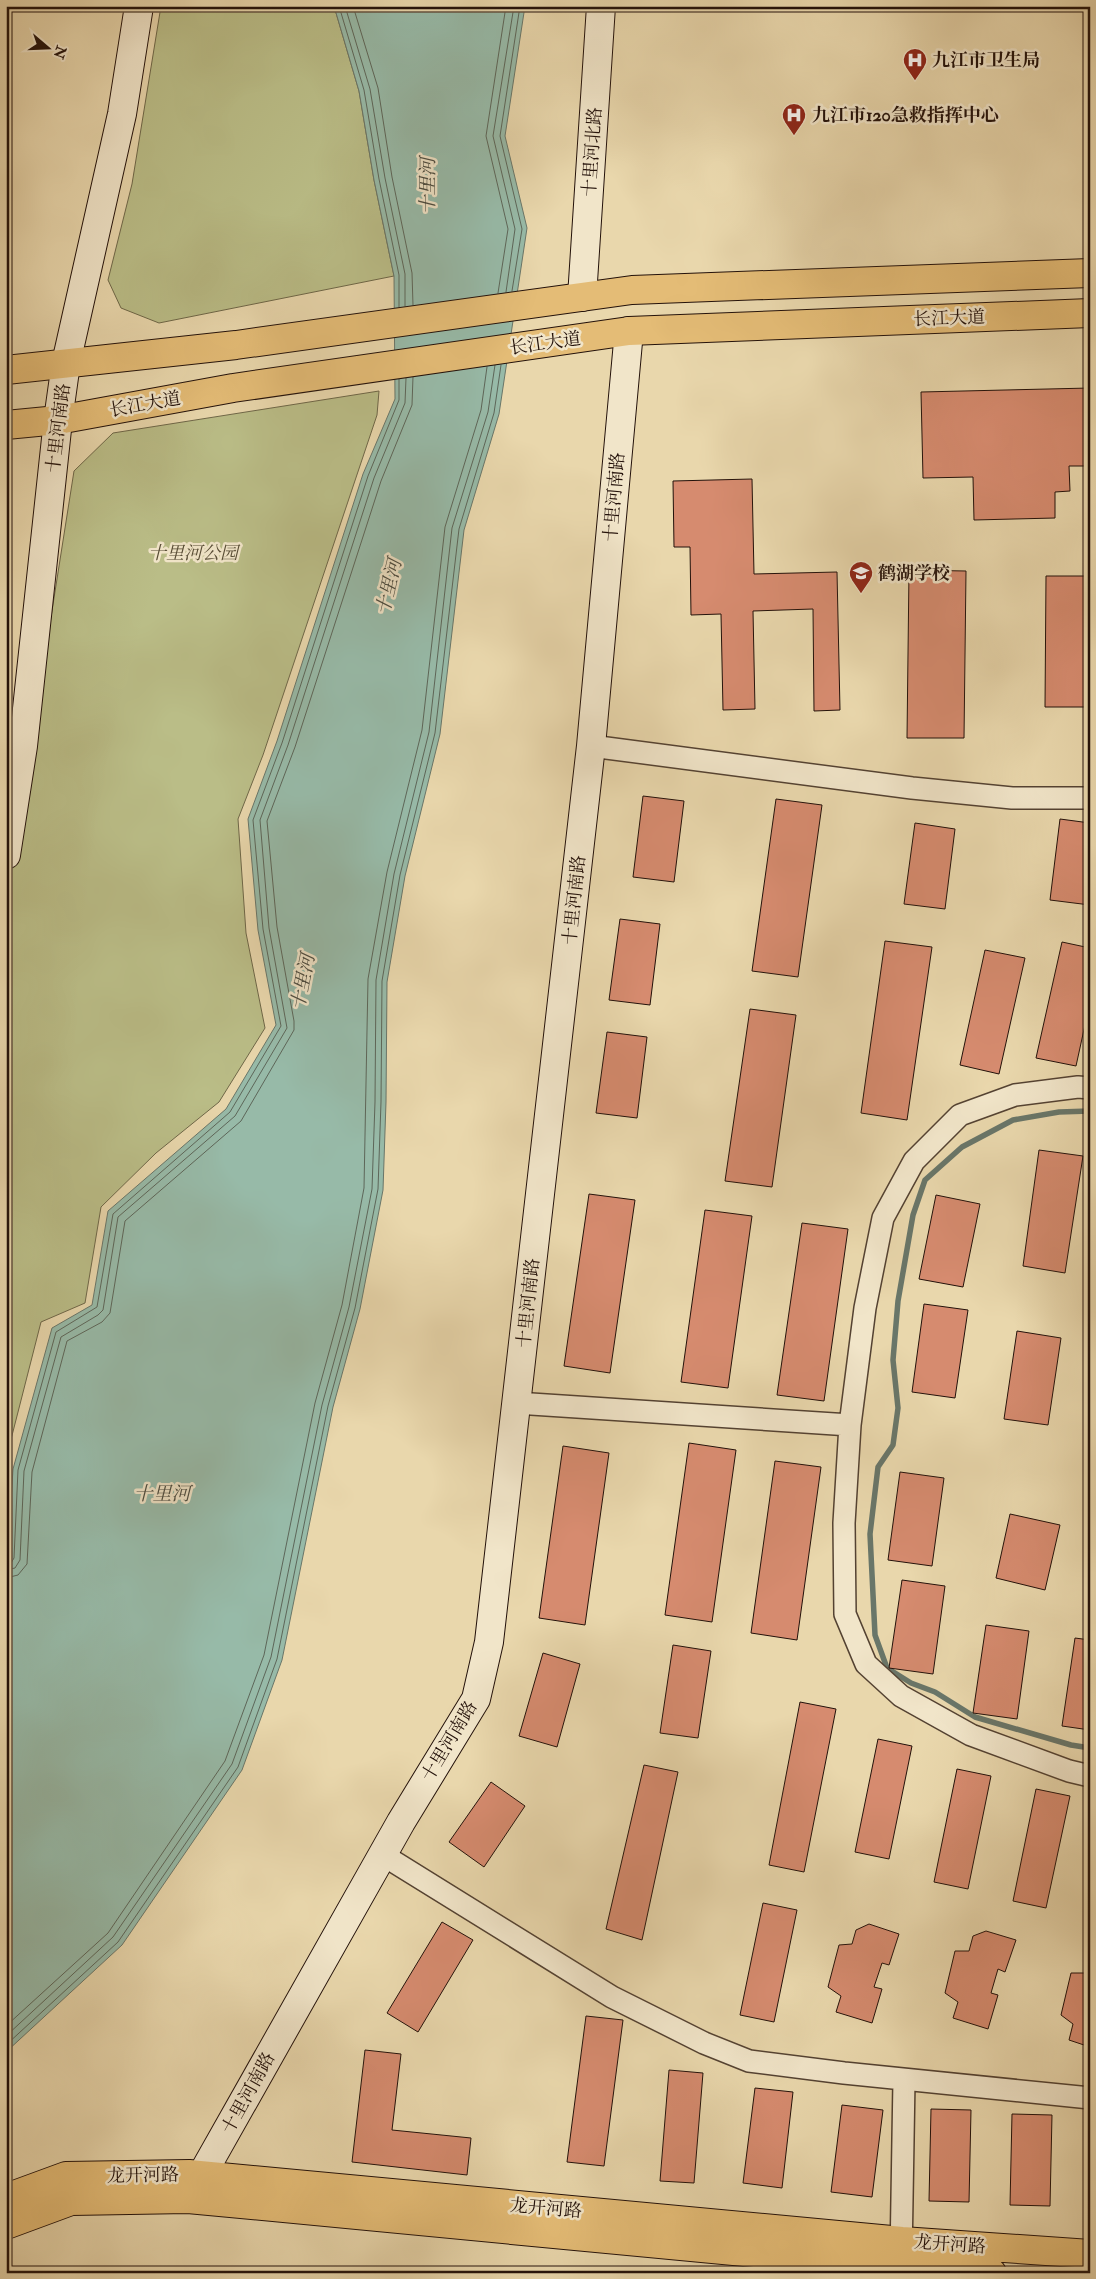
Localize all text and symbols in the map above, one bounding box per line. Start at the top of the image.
north arrow [22,22,72,72]
text: N [50,42,70,61]
hospital icon: 九江市卫生局 [902,47,928,81]
place label: 九江市卫生局 [932,49,1040,72]
hospital icon: 九江市120急救指挥中心 [781,102,807,136]
place label: 九江市120急救指挥中心 [812,104,999,127]
street label: 十里河北路 [578,106,607,198]
water label: 十里河 [416,155,440,215]
street label: 长江大道 [913,306,985,331]
street label: 长江大道 [508,327,582,360]
street label: 十里河南路 [42,382,75,474]
street label: 长江大道 [108,387,183,422]
street label: 十里河南路 [599,451,630,543]
park label: 十里河公园 [148,542,241,565]
water label: 十里河 [371,554,408,618]
school or university icon: 鹤湖学校 [848,560,874,594]
place label: 鹤湖学校 [878,562,950,585]
street label: 十里河南路 [558,854,591,946]
water label: 十里河 [286,949,321,1012]
street label: 十里河南路 [512,1257,545,1349]
water label: 十里河 [133,1482,193,1506]
street label: 十里河南路 [416,1697,482,1786]
street label: 十里河南路 [217,2048,280,2138]
street label: 龙开河路 [107,2163,179,2188]
street label: 龙开河路 [509,2194,583,2223]
street label: 龙开河路 [913,2231,987,2258]

